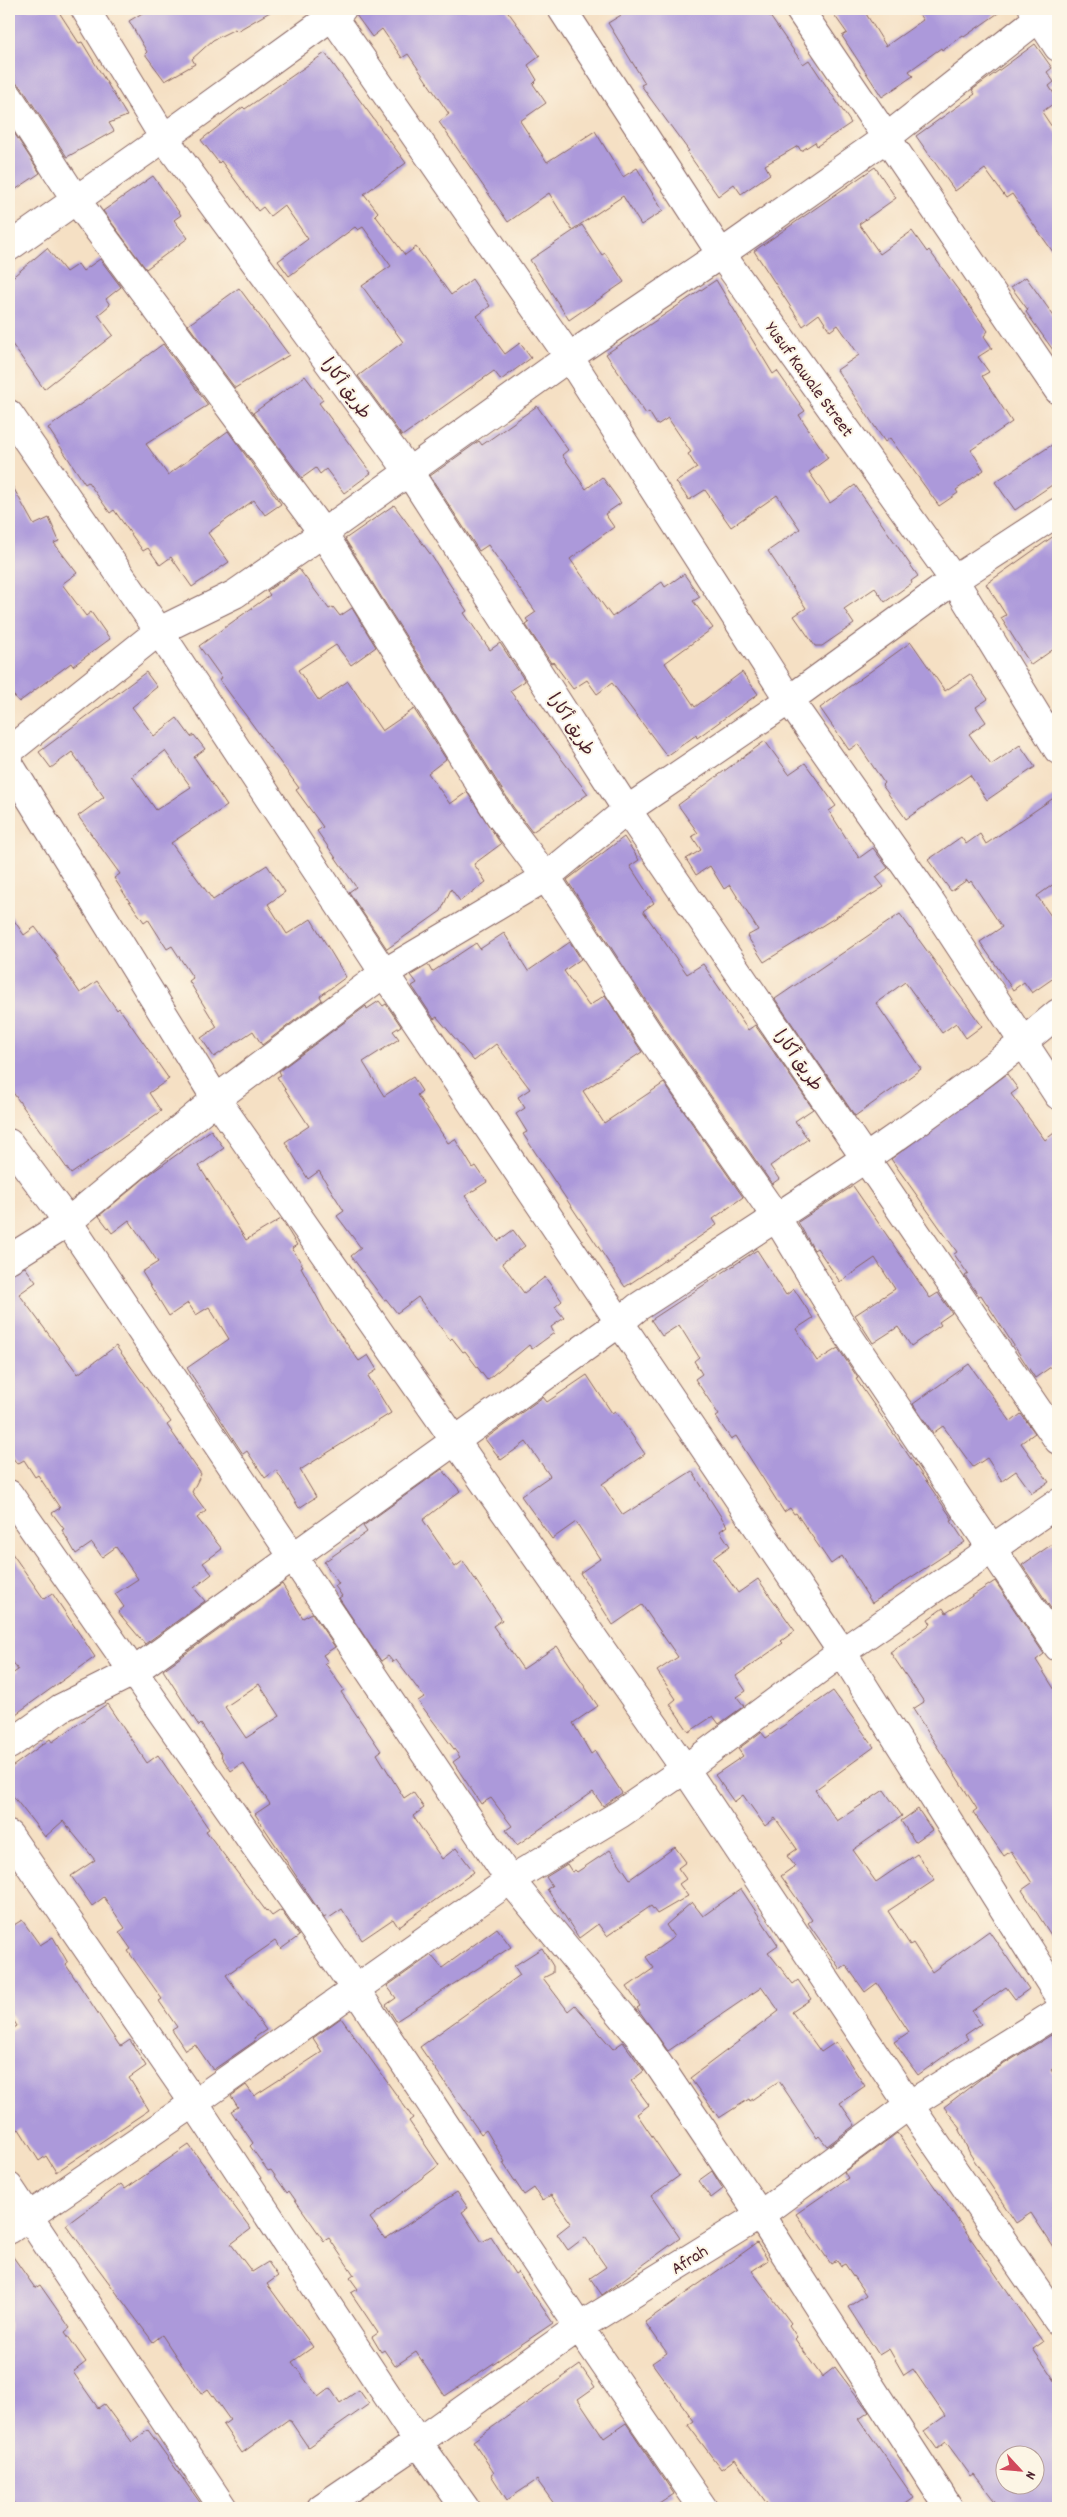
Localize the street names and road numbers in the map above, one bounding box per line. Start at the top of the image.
street label: Yusuf Kawale Street [758,318,859,444]
street label: طريق أكارا [314,354,376,425]
street label: طريق أكارا [540,689,600,762]
street label: طريق أكارا [767,1025,827,1097]
street label: Afrah [667,2240,714,2282]

